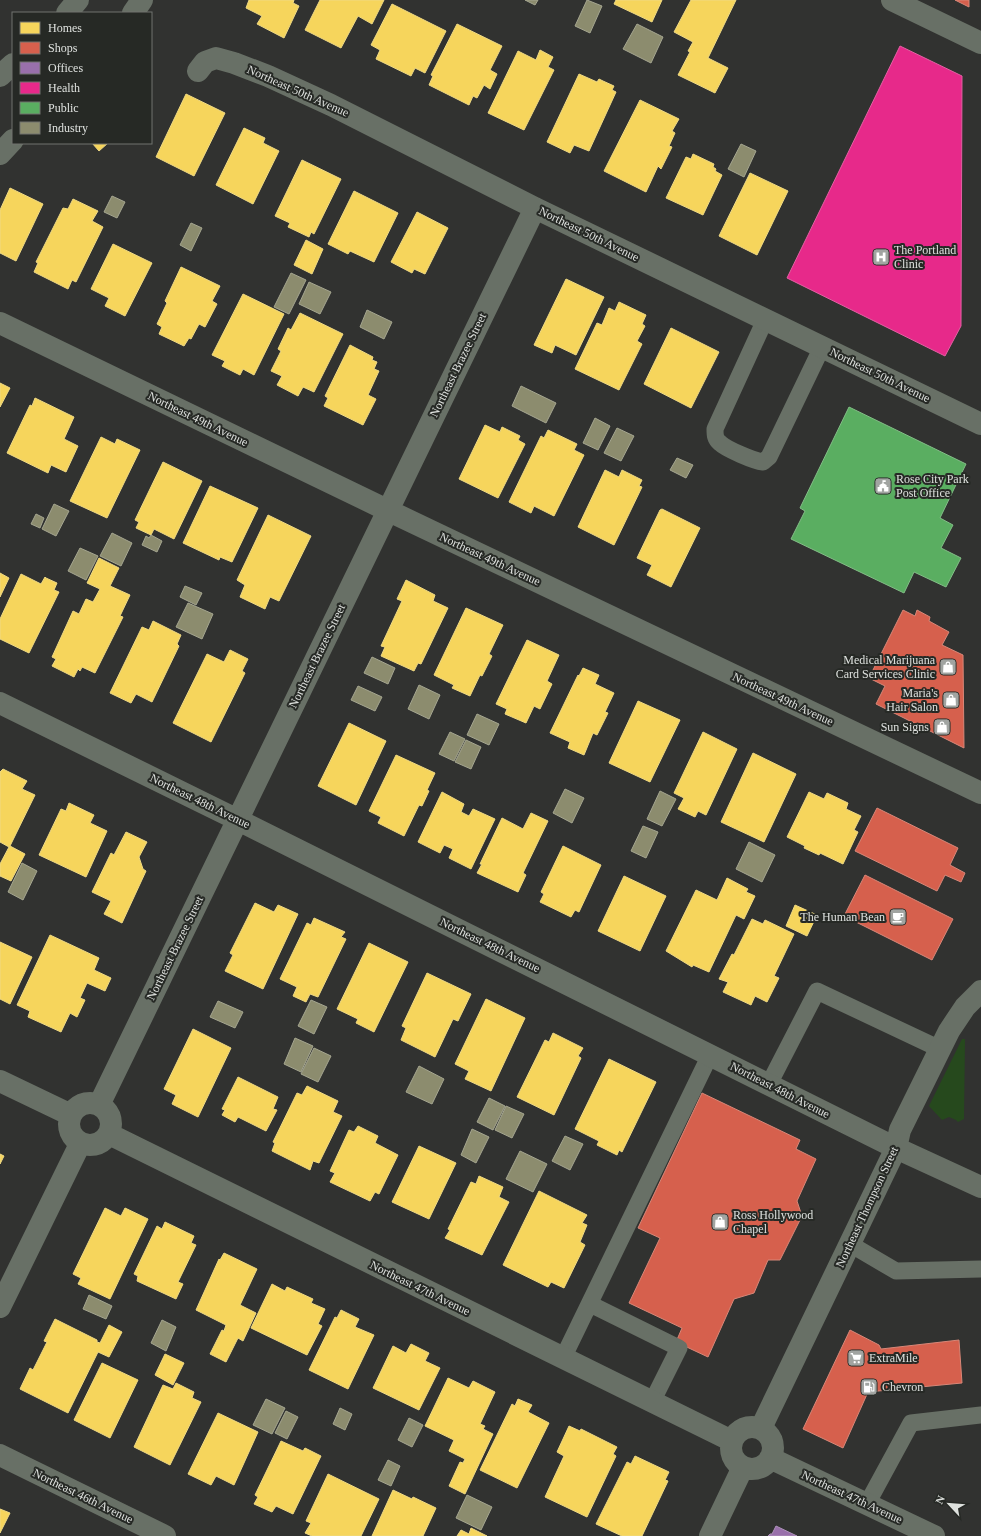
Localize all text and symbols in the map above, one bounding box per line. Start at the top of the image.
legend [12,12,152,144]
text: Homes [48,21,82,35]
text: Shops [48,41,78,55]
text: Offices [48,61,83,75]
street label: Northeast 50th Avenue [245,62,351,120]
text: Health [48,81,80,95]
text: Public [48,101,79,115]
text: Industry [48,121,88,135]
street label: Northeast 50th Avenue [537,204,641,264]
place label: The Portland Clinic [894,243,956,271]
hospital icon: The Portland Clinic [871,247,891,267]
street label: Northeast Brazee Street [427,310,490,419]
street label: Northeast 50th Avenue [828,345,932,405]
street label: Northeast 49th Avenue [146,389,250,449]
place label: Rose City Park Post Office [896,472,969,500]
public building icon: Rose City Park Post Office [873,476,893,496]
street label: Northeast 49th Avenue [437,529,543,589]
street label: Northeast Brazee Street [286,601,349,710]
place label: Medical Marijuana Card Services Clinic [836,653,936,681]
shop icon: Medical Marijuana Card Services Clinic [938,657,958,677]
street label: Northeast 49th Avenue [730,669,836,729]
place label: Maria's Hair Salon [886,686,938,714]
shop icon: Maria's Hair Salon [941,690,961,710]
shop icon: Sun Signs [932,717,952,737]
place label: Sun Signs [881,720,929,734]
street label: Northeast 48th Avenue [148,771,252,831]
street label: Northeast Brazee Street [144,893,207,1002]
cafe icon: The Human Bean [888,907,908,927]
place label: The Human Bean [800,910,885,924]
street label: Northeast 48th Avenue [438,915,542,975]
street label: Northeast 48th Avenue [728,1059,832,1121]
street label: Northeast Thompson Street [833,1144,901,1270]
place label: Ross Hollywood Chapel [733,1208,813,1236]
shop icon: Ross Hollywood Chapel [710,1212,730,1232]
street label: Northeast 47th Avenue [368,1258,472,1318]
supermarket icon: ExtraMile [846,1348,866,1368]
place label: ExtraMile [869,1351,918,1365]
fuel station icon: Chevron [859,1377,879,1397]
place label: Chevron [882,1380,923,1394]
street label: Northeast 46th Avenue [31,1466,135,1526]
street label: Northeast 47th Avenue [799,1467,905,1527]
north arrow [929,1484,969,1524]
text: N [933,1493,947,1506]

